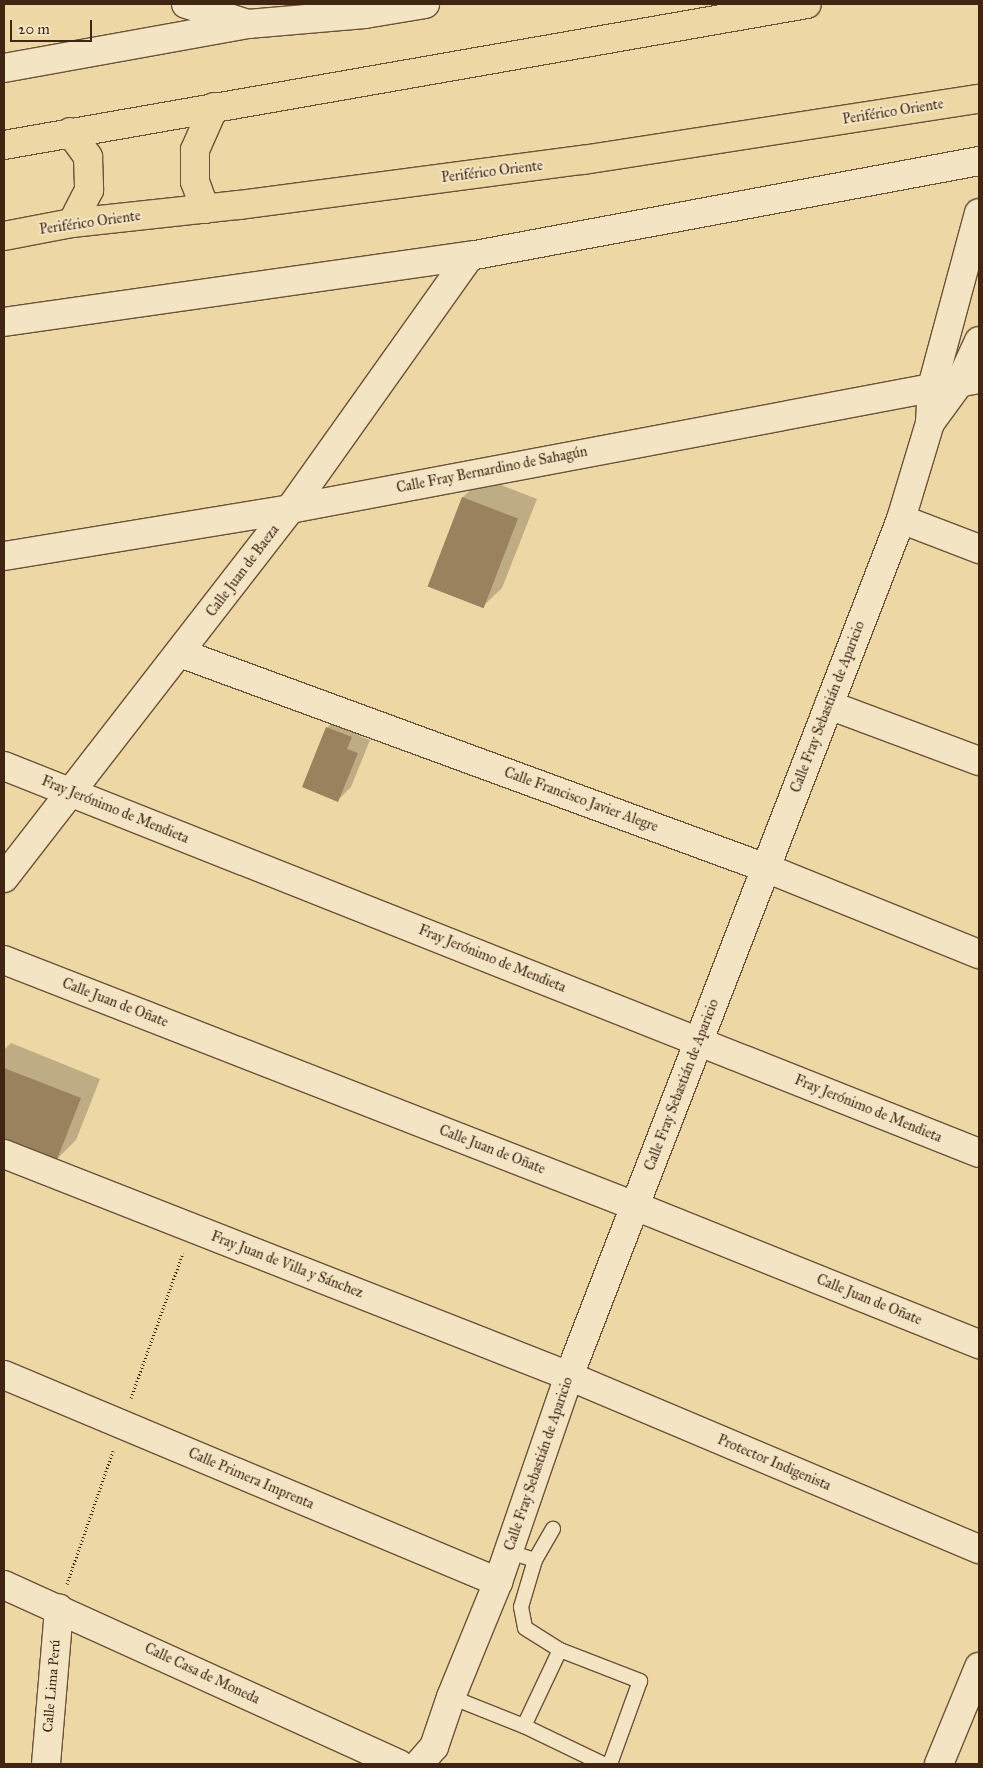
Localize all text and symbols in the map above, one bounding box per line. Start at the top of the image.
scale bar [12,10,95,42]
text: 20 m [18,20,50,38]
street label: Periférico Oriente [841,96,945,128]
street label: Periférico Oriente [440,157,544,187]
street label: Periférico Oriente [38,208,142,238]
street label: Calle Fray Bernardino de Sahagún [395,443,589,497]
street label: Calle Juan de Baeza [203,522,283,620]
street label: Calle Fray Sebastián de Aparicio [787,619,869,795]
street label: Calle Francisco Javier Alegre [502,764,660,836]
street label: Fray Jerónimo de Mendieta [39,773,191,847]
street label: Fray Jerónimo de Mendieta [416,922,568,996]
street label: Calle Juan de Oñate [60,975,170,1031]
street label: Calle Fray Sebastián de Aparicio [641,997,723,1173]
street label: Fray Jerónimo de Mendieta [792,1072,944,1146]
street label: Calle Juan de Oñate [437,1122,547,1178]
street label: Fray Juan de Villa y Sánchez [209,1228,365,1302]
street label: Calle Juan de Oñate [814,1271,924,1329]
street label: Calle Fray Sebastián de Aparicio [501,1375,577,1553]
street label: Protector Indigenista [715,1432,833,1494]
street label: Calle Primera Imprenta [186,1445,316,1513]
street label: Calle Lima Perú [40,1639,64,1733]
street label: Calle Casa de Moneda [142,1640,262,1708]

